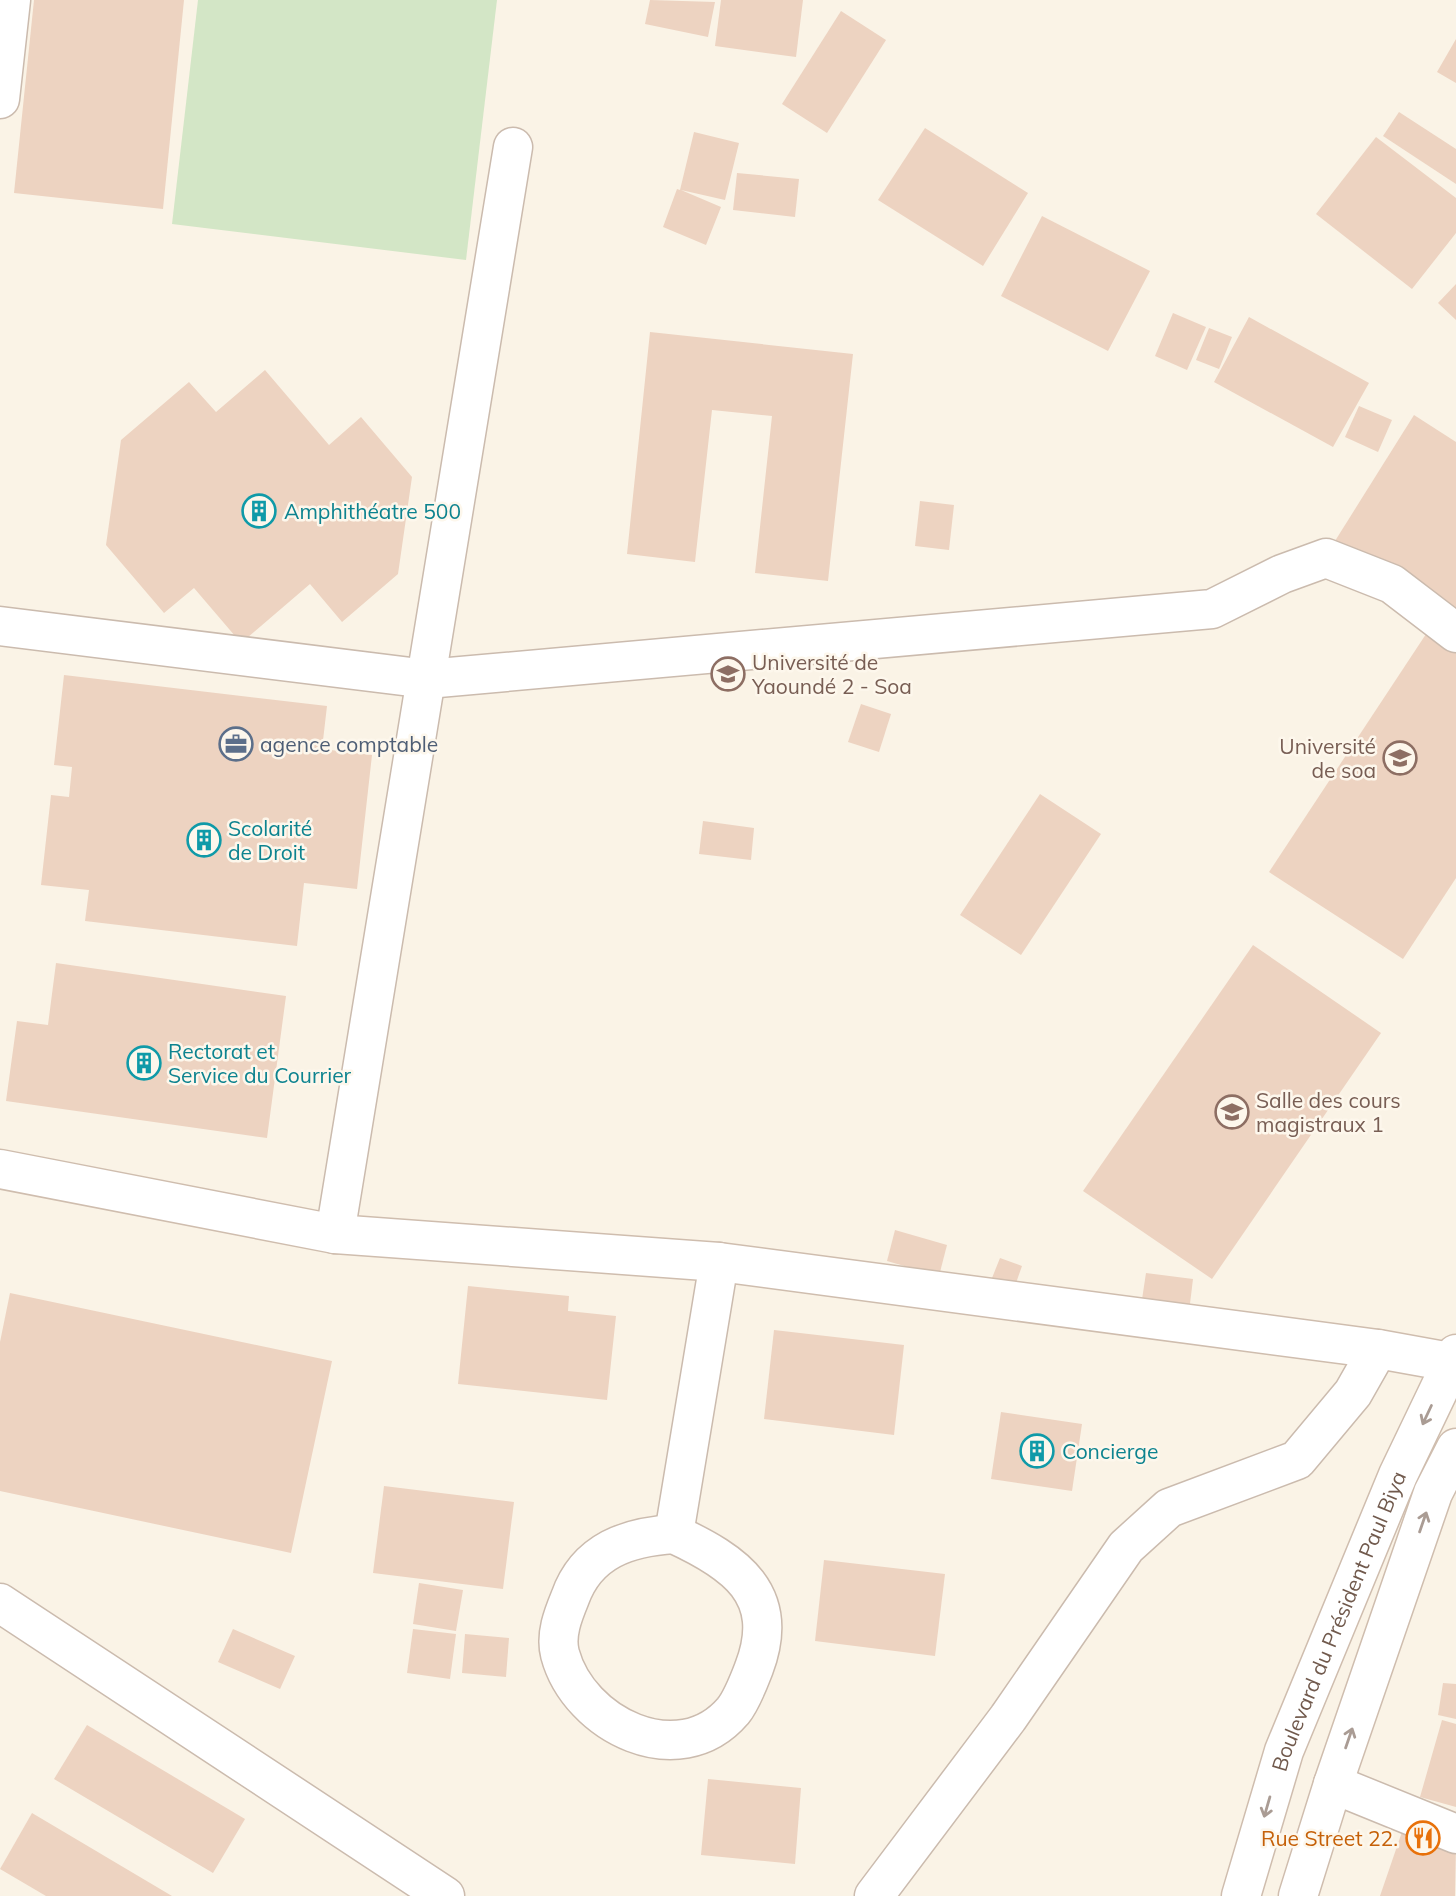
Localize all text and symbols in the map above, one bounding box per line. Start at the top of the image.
building icon: Amphithéatre 500 [240,492,278,530]
place label: Amphithéatre 500 [284,498,461,524]
place label: Université de Yaoundé 2 - Soa [751,649,912,699]
school or university icon: Université de Yaoundé 2 - Soa [709,655,747,693]
office icon: agence comptable [217,725,255,763]
place label: agence comptable [260,731,438,757]
place label: Université de soa [1279,733,1376,783]
school or university icon: Université de soa [1381,739,1419,777]
place label: Scolarité de Droit [228,815,312,865]
building icon: Scolarité de Droit [185,821,223,859]
place label: Rectorat et Service du Courrier [168,1038,352,1088]
building icon: Rectorat et Service du Courrier [125,1044,163,1082]
place label: Salle des cours magistraux 1 [1256,1087,1401,1137]
school or university icon: Salle des cours magistraux 1 [1213,1093,1251,1131]
one-way arrow [1419,1404,1433,1425]
building icon: Concierge [1018,1432,1056,1470]
place label: Concierge [1062,1438,1158,1464]
street label: Boulevard du Président Paul Biya [1266,1467,1411,1774]
one-way arrow [1418,1512,1430,1534]
one-way arrow [1344,1727,1356,1749]
one-way arrow [1260,1796,1273,1818]
restaurant icon: Rue Street 22. [1404,1819,1442,1857]
place label: Rue Street 22. [1261,1825,1398,1851]

